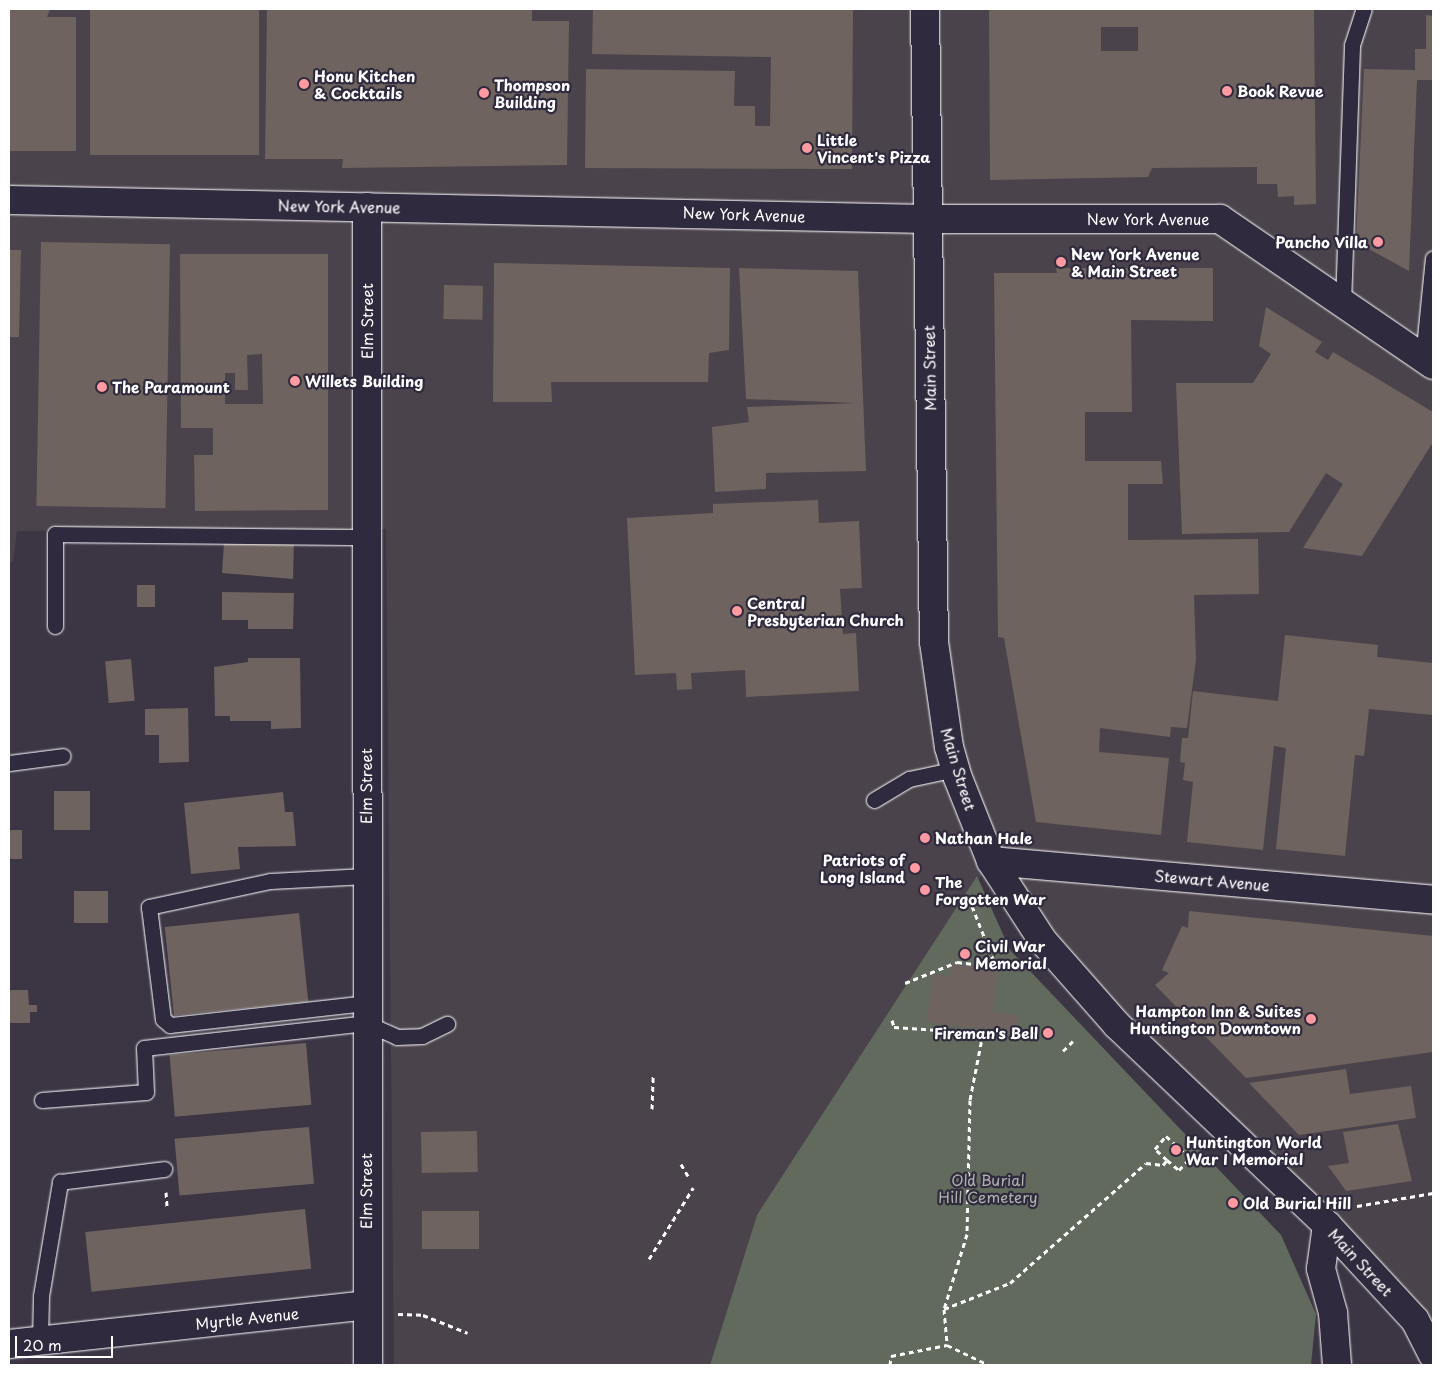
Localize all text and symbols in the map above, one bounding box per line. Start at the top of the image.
place label: Honu Kitchen & Cocktails [314,66,415,101]
place label: Thompson Building [494,75,570,110]
marker: Honu Kitchen & Cocktails [298,78,310,90]
place label: Book Revue [1237,82,1325,100]
marker: Book Revue [1221,85,1233,97]
marker: Thompson Building [478,87,490,99]
place label: Little Vincent's Pizza [817,130,930,165]
marker: Little Vincent's Pizza [801,142,813,154]
street label: New York Avenue [277,196,401,216]
street label: New York Avenue [682,203,806,225]
street label: New York Avenue [1086,210,1210,228]
place label: Pancho Villa [1275,233,1368,251]
marker: Pancho Villa [1372,236,1384,248]
place label: New York Avenue & Main Street [1071,244,1201,279]
marker: New York Avenue & Main Street [1055,256,1067,268]
street label: Elm Street [358,283,376,359]
street label: Main Street [919,325,939,411]
place label: Willets Building [305,372,423,390]
marker: Willets Building [289,375,301,387]
place label: The Paramount [112,378,230,396]
marker: The Paramount [96,381,108,393]
place label: Central Presbyterian Church [747,593,904,628]
marker: Central Presbyterian Church [731,605,743,617]
street label: Main Street [938,725,980,813]
street label: Elm Street [357,748,375,824]
place label: Nathan Hale [935,829,1032,847]
marker: Nathan Hale [919,832,931,844]
place label: Patriots of Long Island [820,850,905,885]
marker: Patriots of Long Island [909,862,921,874]
street label: Stewart Avenue [1154,866,1270,894]
place label: The Forgotten War [935,872,1046,907]
marker: The Forgotten War [919,884,931,896]
place label: Civil War Memorial [975,936,1047,971]
marker: Civil War Memorial [959,948,971,960]
place label: Hampton Inn & Suites Huntington Downtown [1130,1001,1301,1036]
marker: Hampton Inn & Suites Huntington Downtown [1305,1013,1317,1025]
place label: Fireman's Bell [934,1024,1038,1042]
marker: Fireman's Bell [1042,1027,1054,1039]
place label: Huntington World War I Memorial [1186,1132,1322,1167]
marker: Huntington World War I Memorial [1170,1144,1182,1156]
street label: Elm Street [357,1153,375,1229]
park label: Old Burial Hill Cemetery [939,1170,1037,1205]
place label: Old Burial Hill [1243,1194,1352,1212]
marker: Old Burial Hill [1227,1197,1239,1209]
street label: Main Street [1325,1224,1397,1300]
street label: Myrtle Avenue [194,1304,300,1332]
scale bar [18,1326,115,1358]
text: 20 m [23,1333,62,1356]

